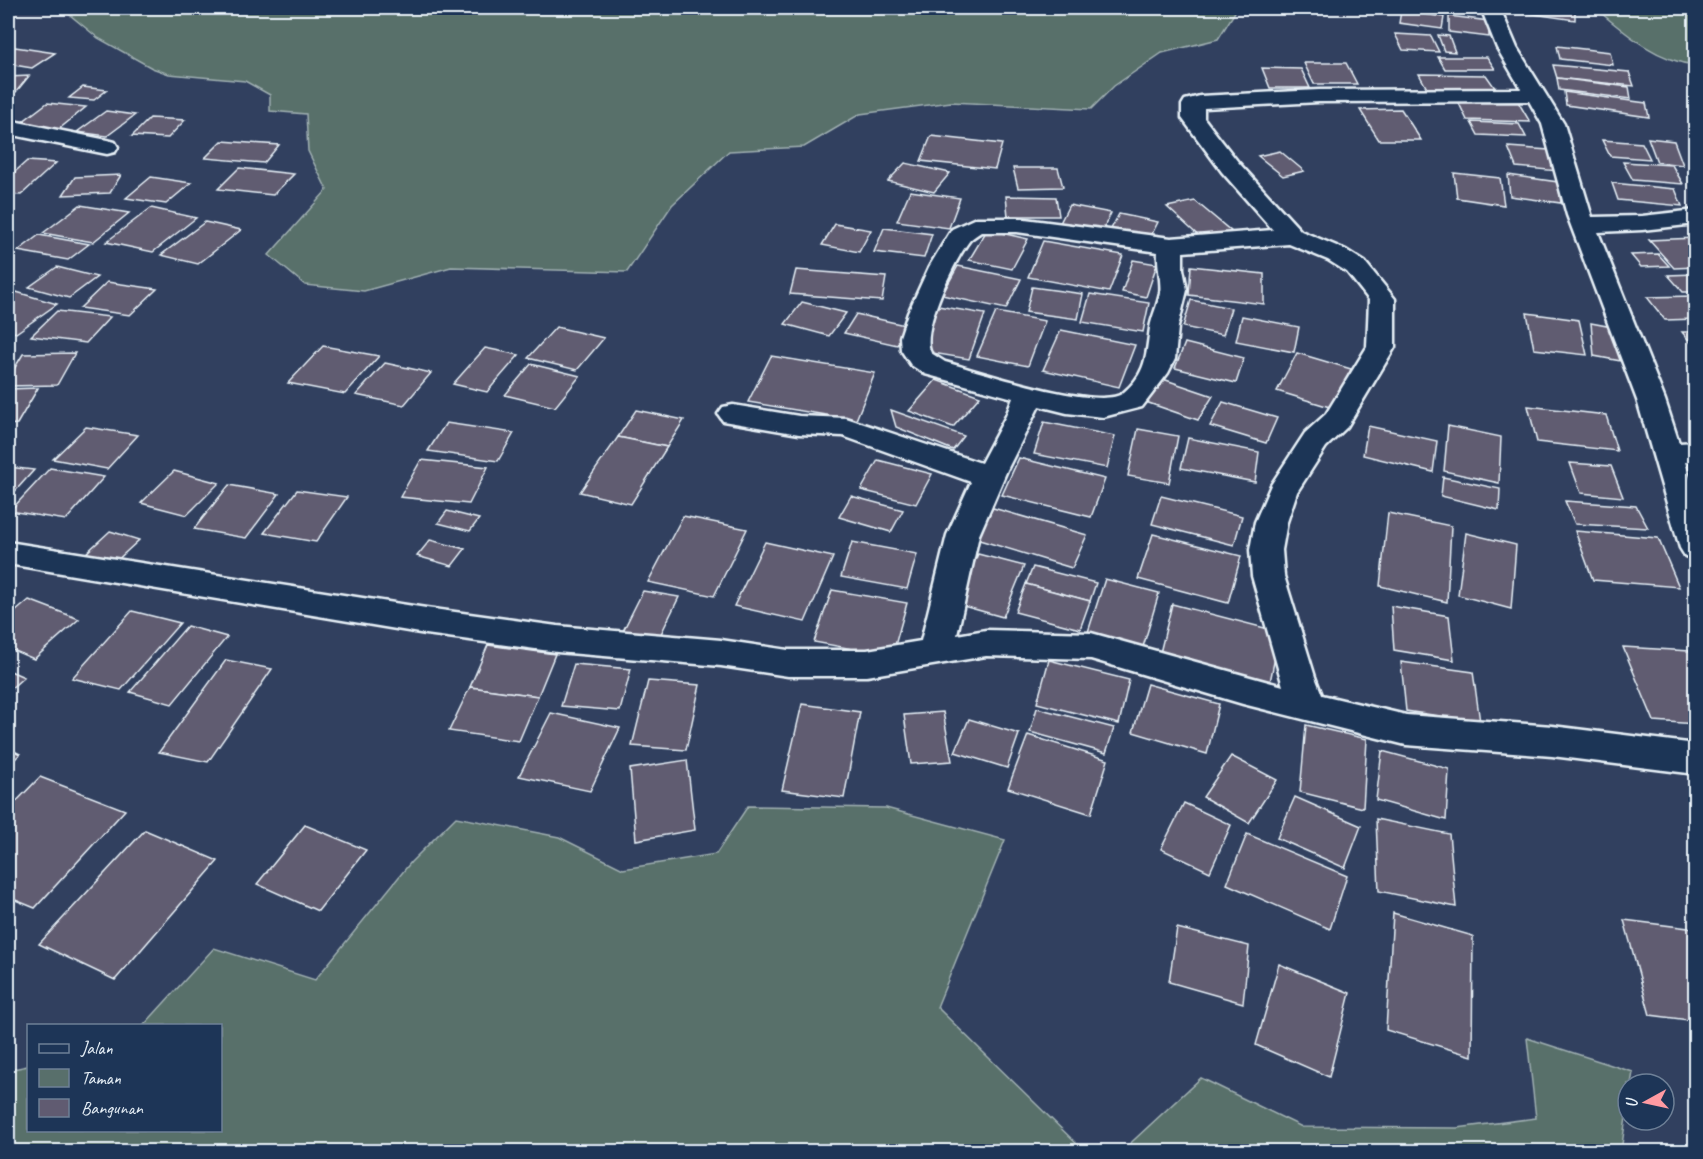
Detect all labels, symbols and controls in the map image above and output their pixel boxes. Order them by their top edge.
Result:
legend [27,1024,222,1132]
text: Jalan [80,1037,113,1059]
text: Taman [81,1067,122,1089]
north arrow [1616,1072,1676,1132]
text: U [1621,1095,1643,1109]
text: Bangunan [81,1097,144,1119]

